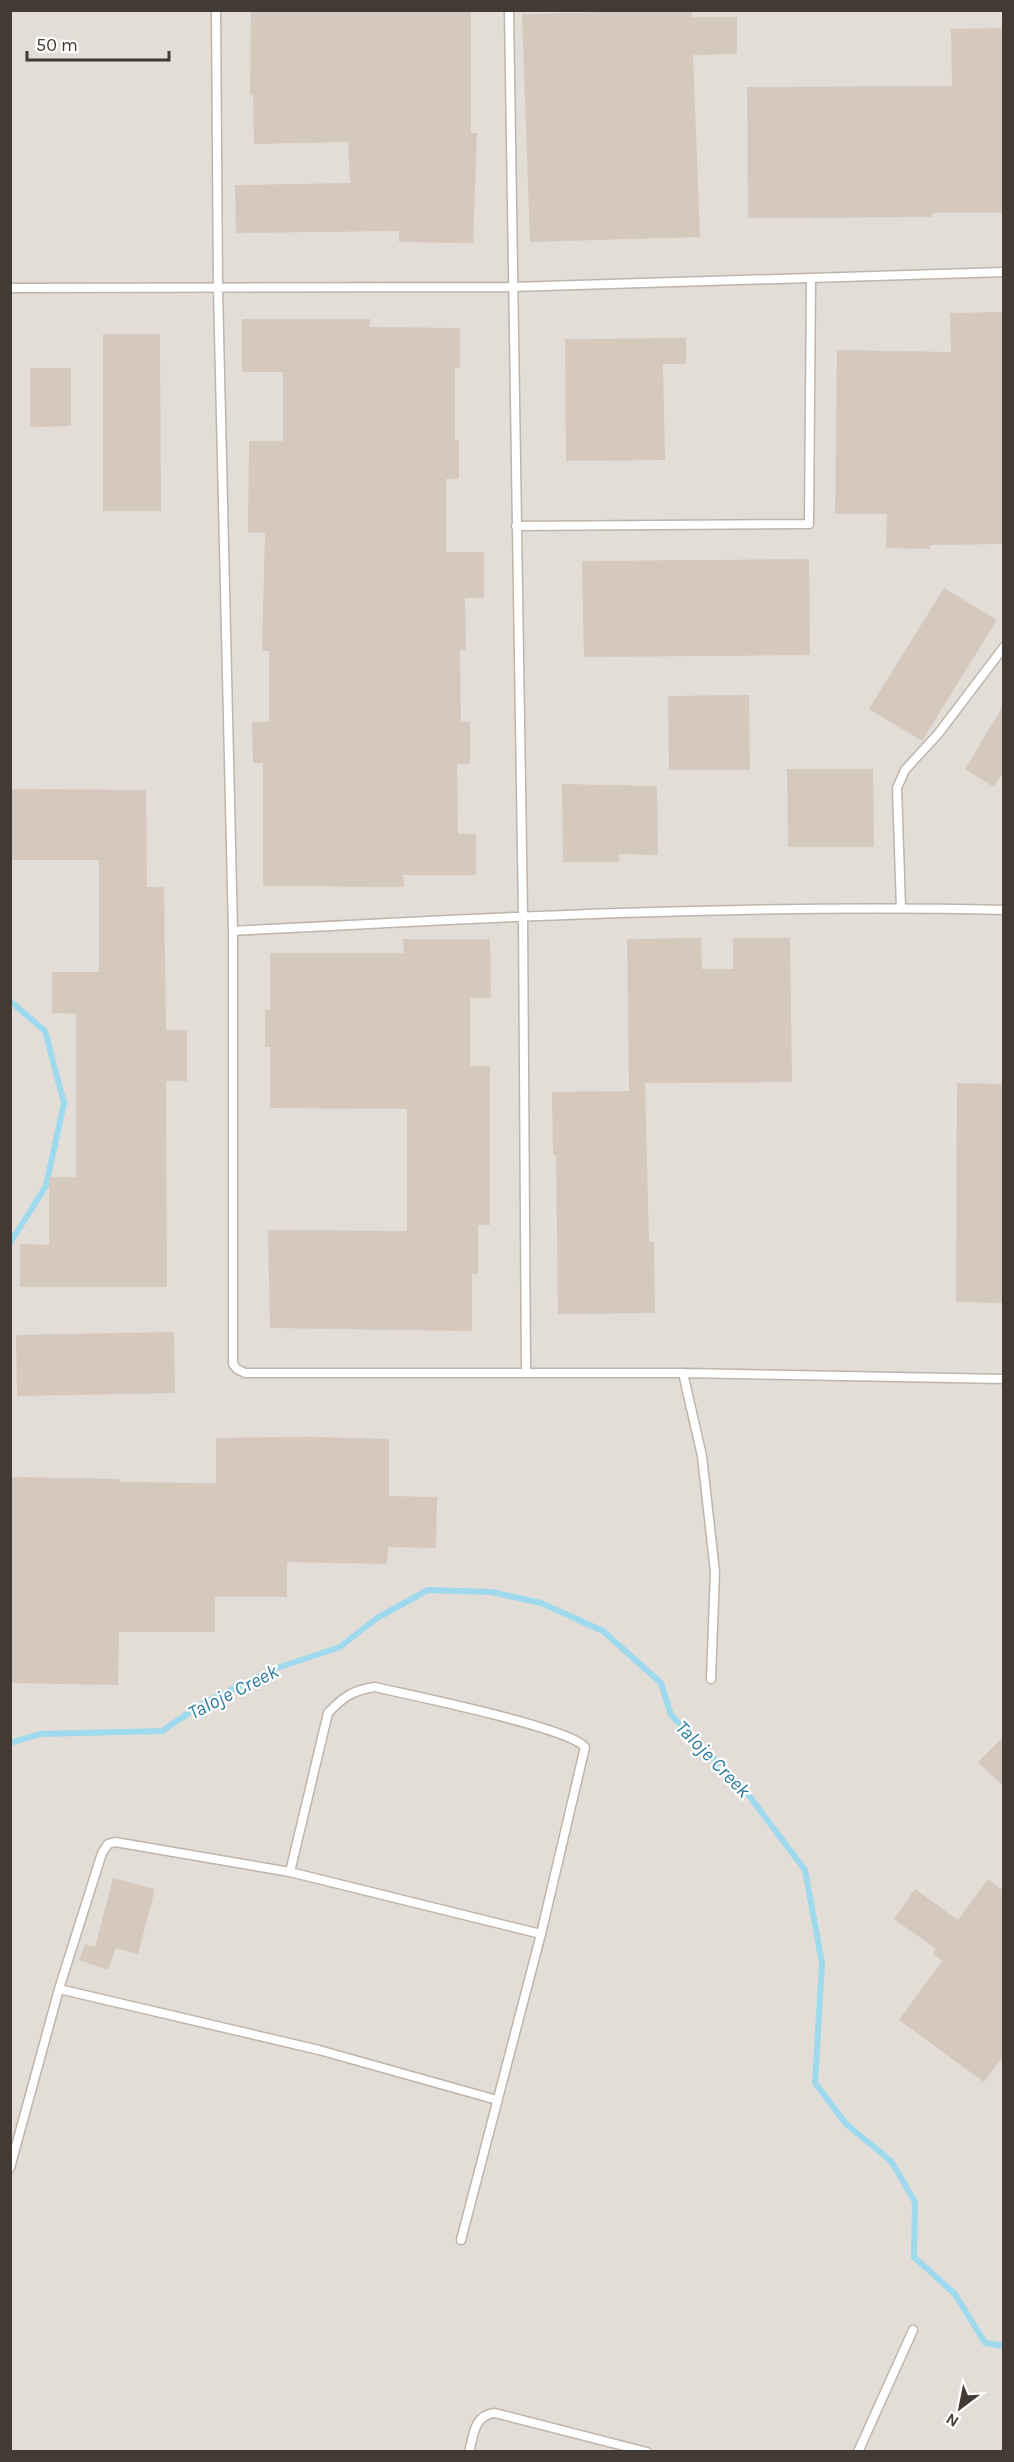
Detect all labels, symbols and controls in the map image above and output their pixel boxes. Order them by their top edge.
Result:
scale bar [27,24,170,62]
text: 50 m [36,34,78,56]
water label: Taloje Creek [184,1659,283,1725]
water label: Taloje Creek [671,1716,756,1803]
north arrow [930,2378,990,2438]
text: N [942,2409,962,2431]

